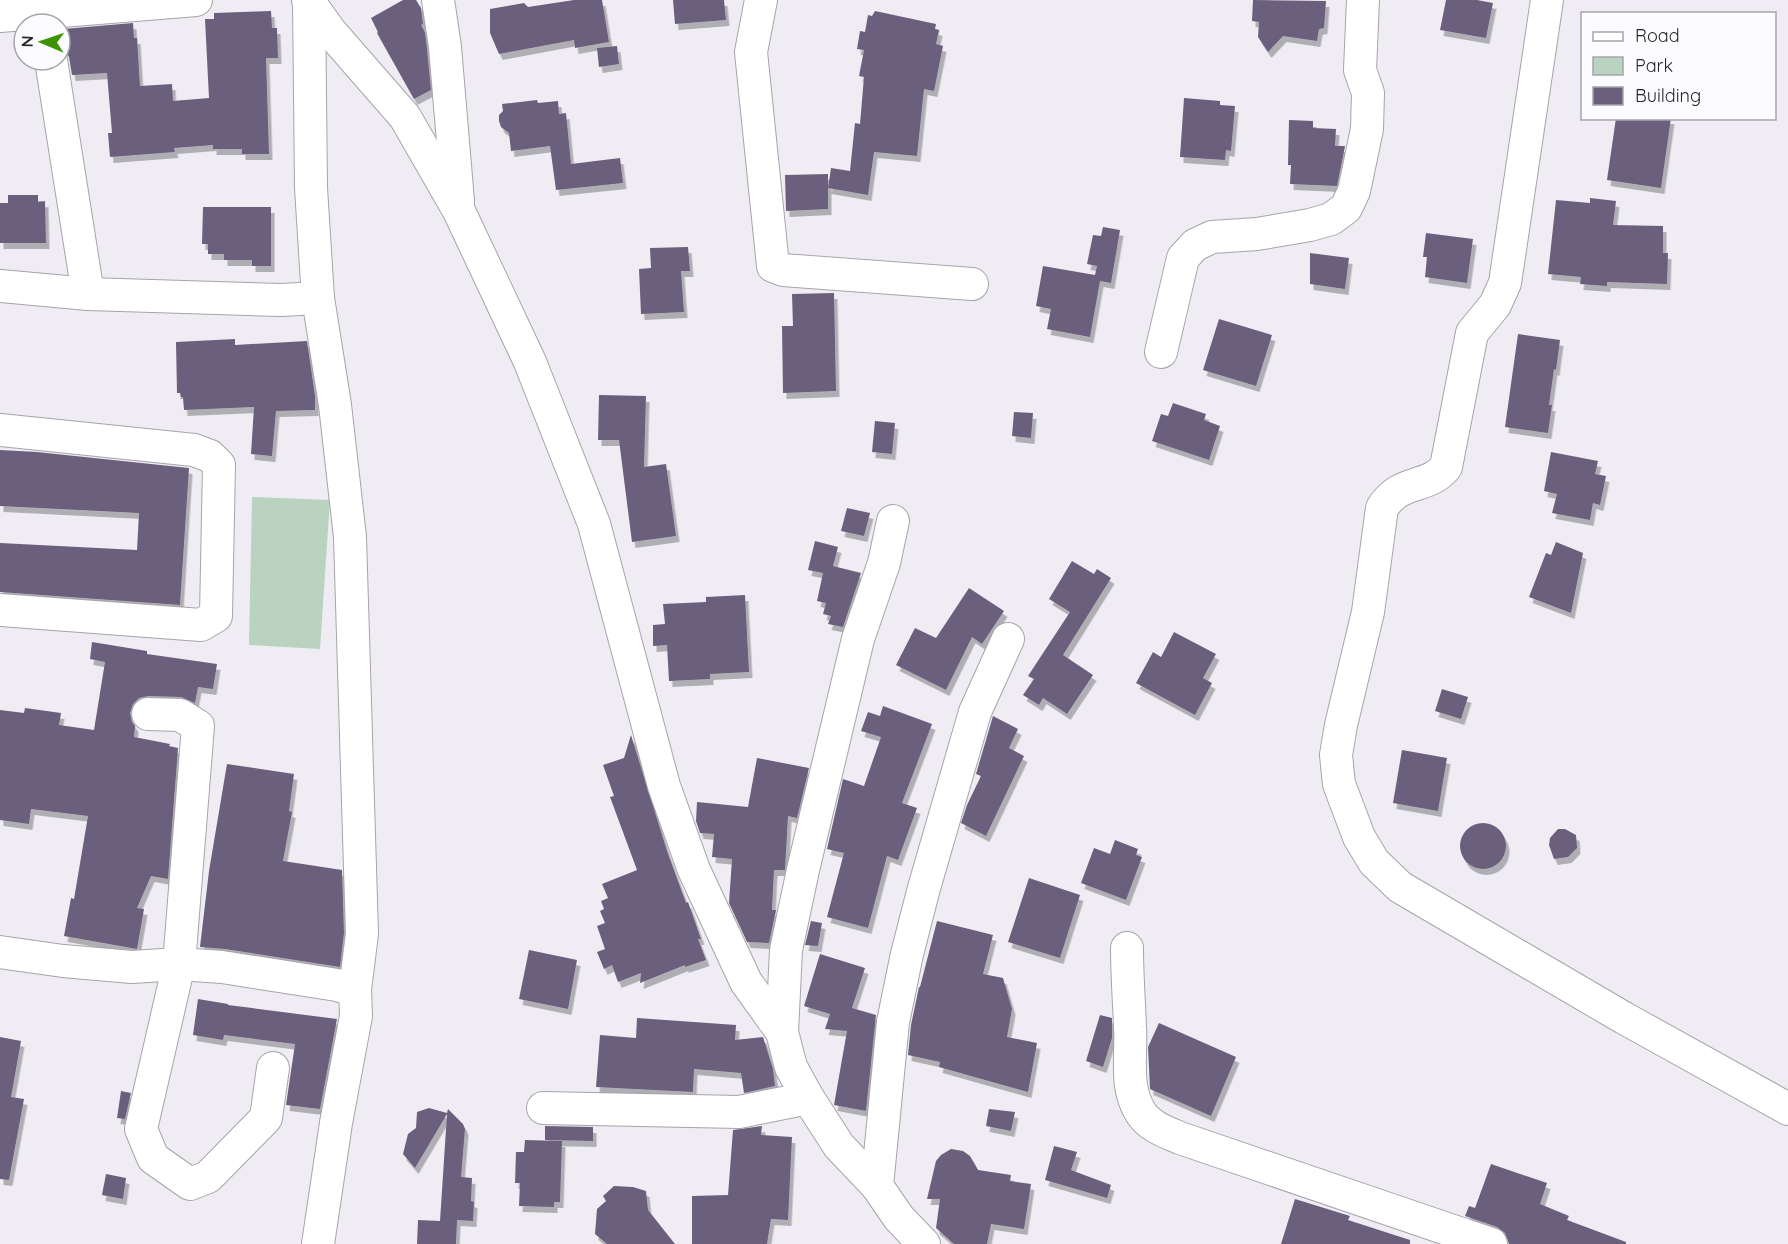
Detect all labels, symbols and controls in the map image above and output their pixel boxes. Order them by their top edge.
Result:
north arrow [12,12,72,72]
legend [1581,12,1776,120]
text: Road [1635,24,1680,47]
text: N [17,35,37,48]
text: Park [1635,54,1673,77]
text: Building [1635,84,1701,107]

